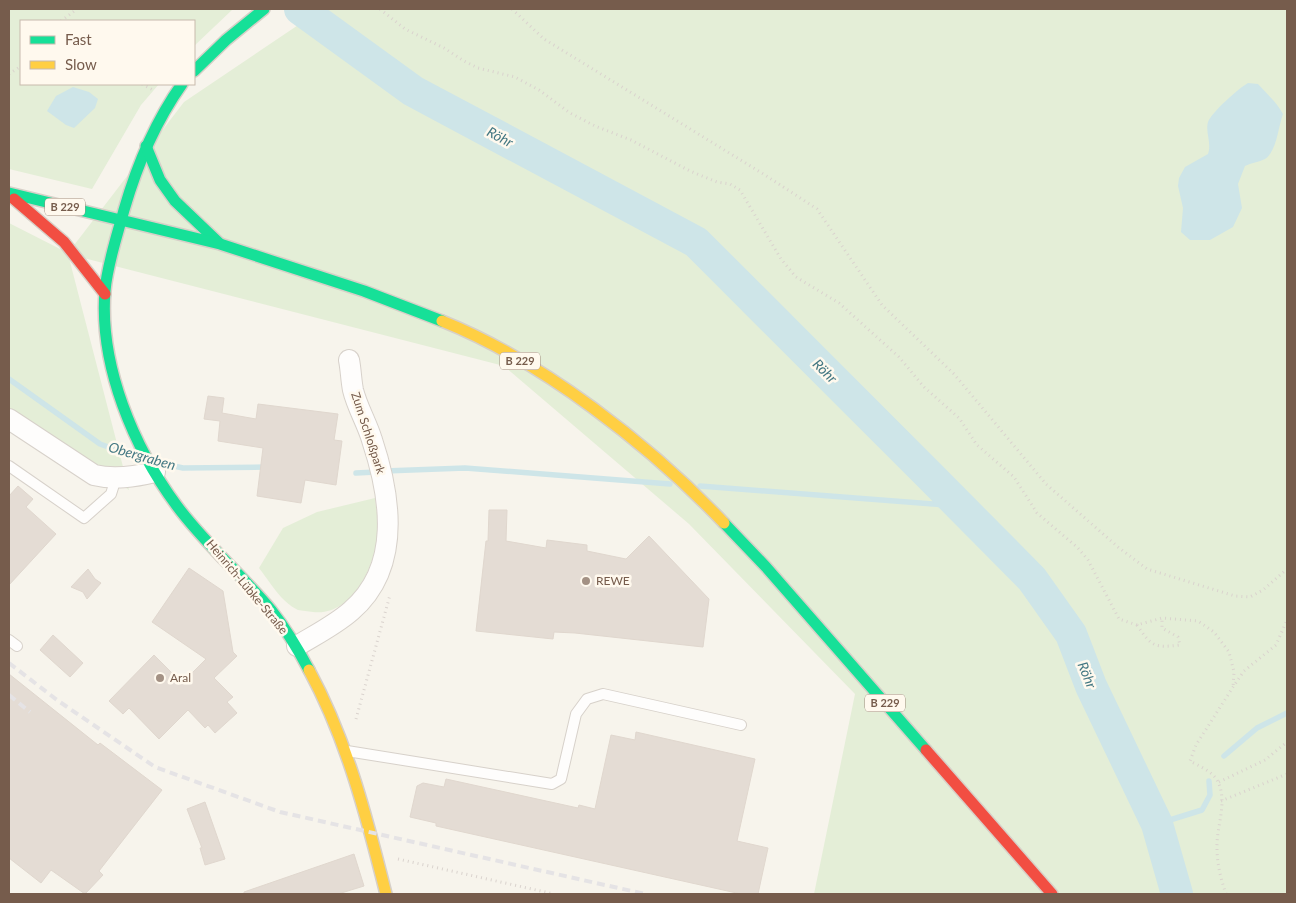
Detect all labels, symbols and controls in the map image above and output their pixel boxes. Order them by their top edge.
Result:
legend [20,20,195,85]
text: Fast [65,30,92,48]
text: Slow [65,55,97,73]
water label: Röhr [484,123,516,151]
road number: B 229 [45,198,85,216]
road number: B 229 [500,352,540,370]
water label: Röhr [810,355,841,386]
street label: Zum Schloßpark [348,390,389,477]
water label: Obergraben [107,438,178,473]
street label: Heinrich-Lübke-Straße [203,536,291,637]
place label: REWE [596,573,630,588]
marker: REWE [580,575,592,587]
water label: Röhr [1074,659,1101,691]
place label: Aral [170,670,191,685]
marker: Aral [154,672,166,684]
road number: B 229 [865,694,905,711]

